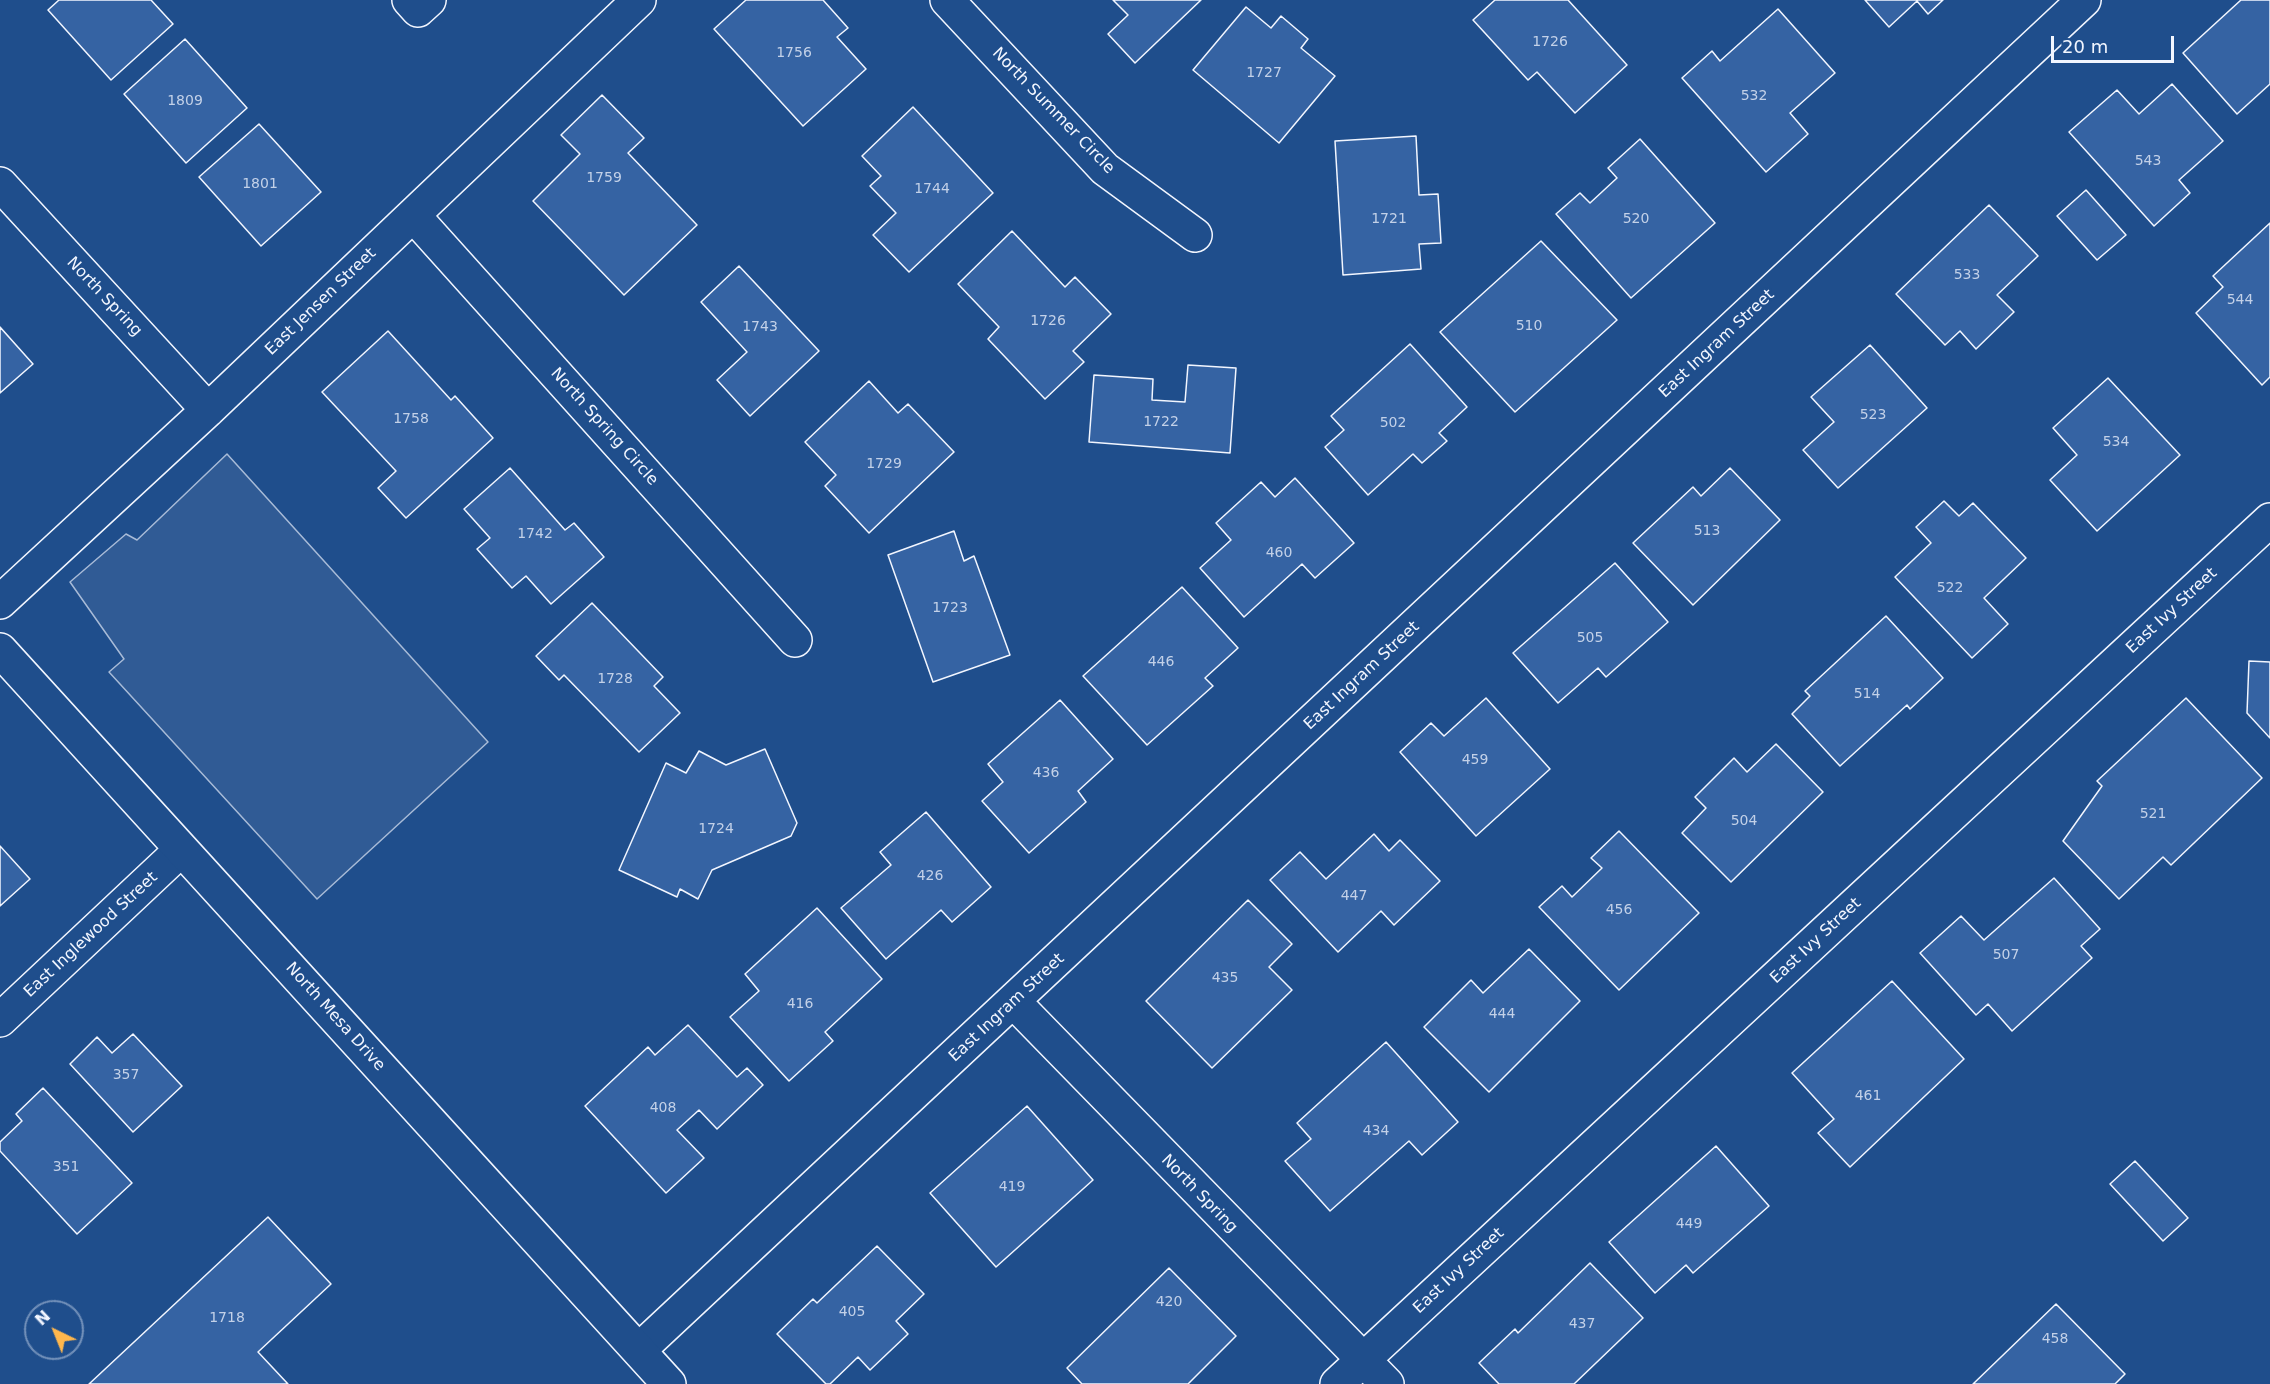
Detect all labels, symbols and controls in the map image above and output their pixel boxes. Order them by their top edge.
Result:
scale bar [2054,24,2177,62]
house number: 1726 [1532,34,1568,50]
text: 20 m [2062,36,2108,57]
street label: North Summer Circle [988,44,1118,178]
house number: 1756 [776,45,812,61]
house number: 1727 [1246,65,1282,81]
house number: 532 [1741,88,1767,104]
house number: 1809 [167,93,203,109]
house number: 543 [2135,153,2161,169]
house number: 1759 [586,170,622,186]
house number: 1801 [242,176,278,192]
house number: 1744 [914,181,950,197]
house number: 1721 [1371,211,1407,227]
house number: 520 [1623,211,1649,227]
street label: East Jensen Street [262,244,380,360]
street label: North Spring [62,253,146,341]
house number: 533 [1954,267,1980,283]
street label: East Ingram Street [1655,286,1779,402]
house number: 544 [2227,292,2253,308]
house number: 1726 [1030,313,1066,329]
house number: 510 [1516,318,1542,334]
house number: 1743 [742,319,778,335]
street label: North Spring Circle [546,364,662,490]
house number: 523 [1860,407,1886,423]
house number: 1758 [393,411,429,427]
house number: 1722 [1143,414,1179,430]
house number: 502 [1380,415,1406,431]
house number: 534 [2103,434,2129,450]
house number: 1729 [866,456,902,472]
house number: 513 [1694,523,1720,539]
house number: 1742 [517,526,553,542]
house number: 460 [1266,545,1292,561]
street label: East Ivy Street [2123,564,2221,658]
house number: 522 [1937,580,1963,596]
house number: 1723 [932,600,968,616]
street label: East Ingram Street [1300,618,1424,734]
house number: 505 [1577,630,1603,646]
house number: 446 [1148,654,1174,670]
house number: 1728 [597,671,633,687]
house number: 514 [1854,686,1880,702]
house number: 459 [1462,752,1488,768]
house number: 436 [1033,765,1059,781]
house number: 521 [2140,806,2166,822]
house number: 504 [1731,813,1757,829]
house number: 1724 [698,821,734,837]
street label: East Inglewood Street [20,868,162,1002]
house number: 426 [917,868,943,884]
house number: 447 [1341,888,1367,904]
street label: East Ivy Street [1767,894,1865,988]
house number: 456 [1606,902,1632,918]
house number: 507 [1993,947,2019,963]
street label: East Ingram Street [945,950,1069,1066]
street label: North Mesa Drive [281,959,389,1075]
house number: 435 [1212,970,1238,986]
house number: 416 [787,996,813,1012]
house number: 444 [1489,1006,1515,1022]
house number: 357 [113,1067,139,1083]
house number: 461 [1855,1088,1881,1104]
house number: 408 [650,1100,676,1116]
house number: 434 [1363,1123,1389,1139]
street label: North Spring [1157,1151,1241,1237]
house number: 351 [53,1159,79,1175]
house number: 419 [999,1179,1025,1195]
house number: 449 [1676,1216,1702,1232]
street label: East Ivy Street [1410,1224,1508,1318]
house number: 420 [1156,1294,1182,1310]
north arrow [24,1300,84,1360]
house number: 405 [839,1304,865,1320]
text: N [31,1306,54,1329]
house number: 1718 [209,1310,245,1326]
house number: 437 [1569,1316,1595,1332]
house number: 458 [2042,1331,2068,1347]

